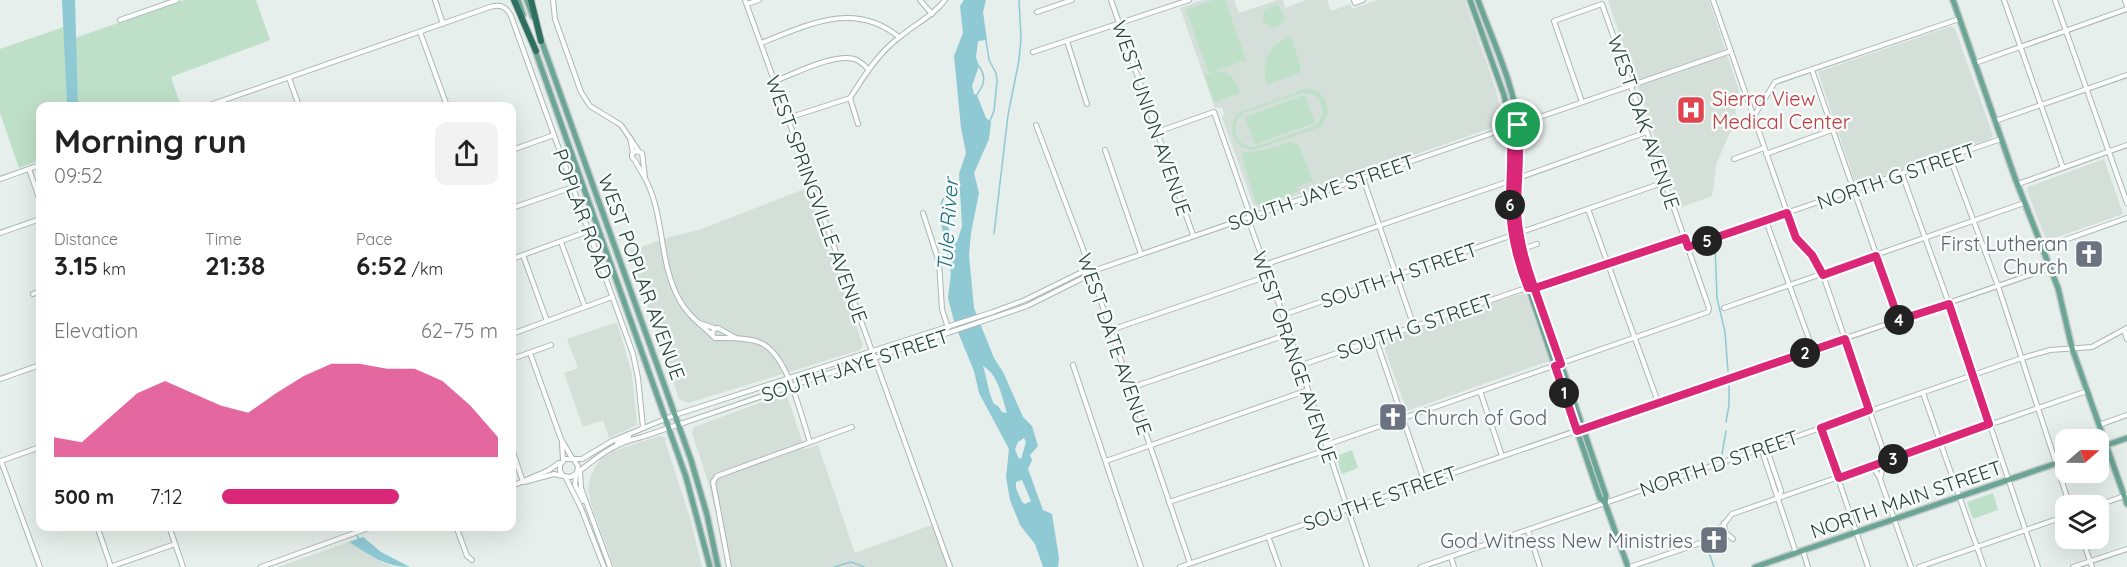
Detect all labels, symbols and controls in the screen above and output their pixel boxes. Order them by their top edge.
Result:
street label: WEST UNION AVENUE [1107,17,1197,219]
street label: WEST OAK AVENUE [1602,32,1686,212]
street label: WEST SPRINGVILLE AVENUE [761,72,873,326]
place label: Sierra View Medical Center [1712,86,1851,134]
hospital icon: Sierra View Medical Center [1675,94,1707,126]
pin [1492,99,1543,150]
icon: arrive [1501,108,1534,141]
text: Morning run [54,120,247,161]
button: share [435,122,498,185]
street label: NORTH G STREET [1814,137,1978,215]
street label: POPLAR ROAD [548,145,618,283]
street label: SOUTH JAYE STREET [1225,148,1417,236]
text: 09:52 [54,163,103,188]
street label: WEST POPLAR AVENUE [593,171,691,383]
water label: Tule River [931,174,963,273]
pin: 6 [1495,190,1525,220]
text: 6 [1506,195,1514,215]
pin: 5 [1692,226,1722,256]
text: Distance [54,229,118,249]
text: Time [205,229,242,249]
text: Pace [356,229,392,249]
text: 5 [1702,231,1712,251]
place label: First Lutheran Church [1940,231,2068,279]
street label: SOUTH H STREET [1317,236,1481,314]
church icon: First Lutheran Church [2073,238,2105,270]
street label: WEST ORANGE AVENUE [1247,248,1343,466]
text: 3.15 [54,249,98,282]
text: 21:38 [205,249,265,282]
text: 6:52 [356,249,407,282]
street label: WEST DATE AVENUE [1072,250,1158,438]
text: km [98,259,126,279]
text: /km [407,259,443,279]
street label: SOUTH G STREET [1334,288,1496,364]
pin: 4 [1884,305,1914,335]
text: 4 [1894,310,1904,330]
text: Elevation [54,318,138,343]
text: 62–75 m [421,318,498,343]
street label: SOUTH JAYE STREET [758,323,952,407]
pin: 2 [1790,338,1820,368]
text: 2 [1800,343,1810,363]
pin: 1 [1549,378,1579,408]
text: 1 [1561,383,1567,403]
church icon: Church of God [1377,401,1409,433]
place label: Church of God [1414,405,1547,430]
street label: NORTH D STREET [1636,424,1802,502]
north arrow [2055,429,2109,483]
map controls [2055,429,2109,549]
pin: 3 [1878,444,1908,474]
text: 3 [1889,449,1897,469]
street label: NORTH MAIN STREET [1807,454,2005,544]
street label: SOUTH E STREET [1300,460,1460,536]
text: 500 m [54,484,114,509]
text: 7:12 [150,484,182,509]
button: layers [2055,495,2109,549]
church icon: God Witness New Ministries [1698,524,1730,556]
place label: God Witness New Ministries [1440,528,1693,553]

